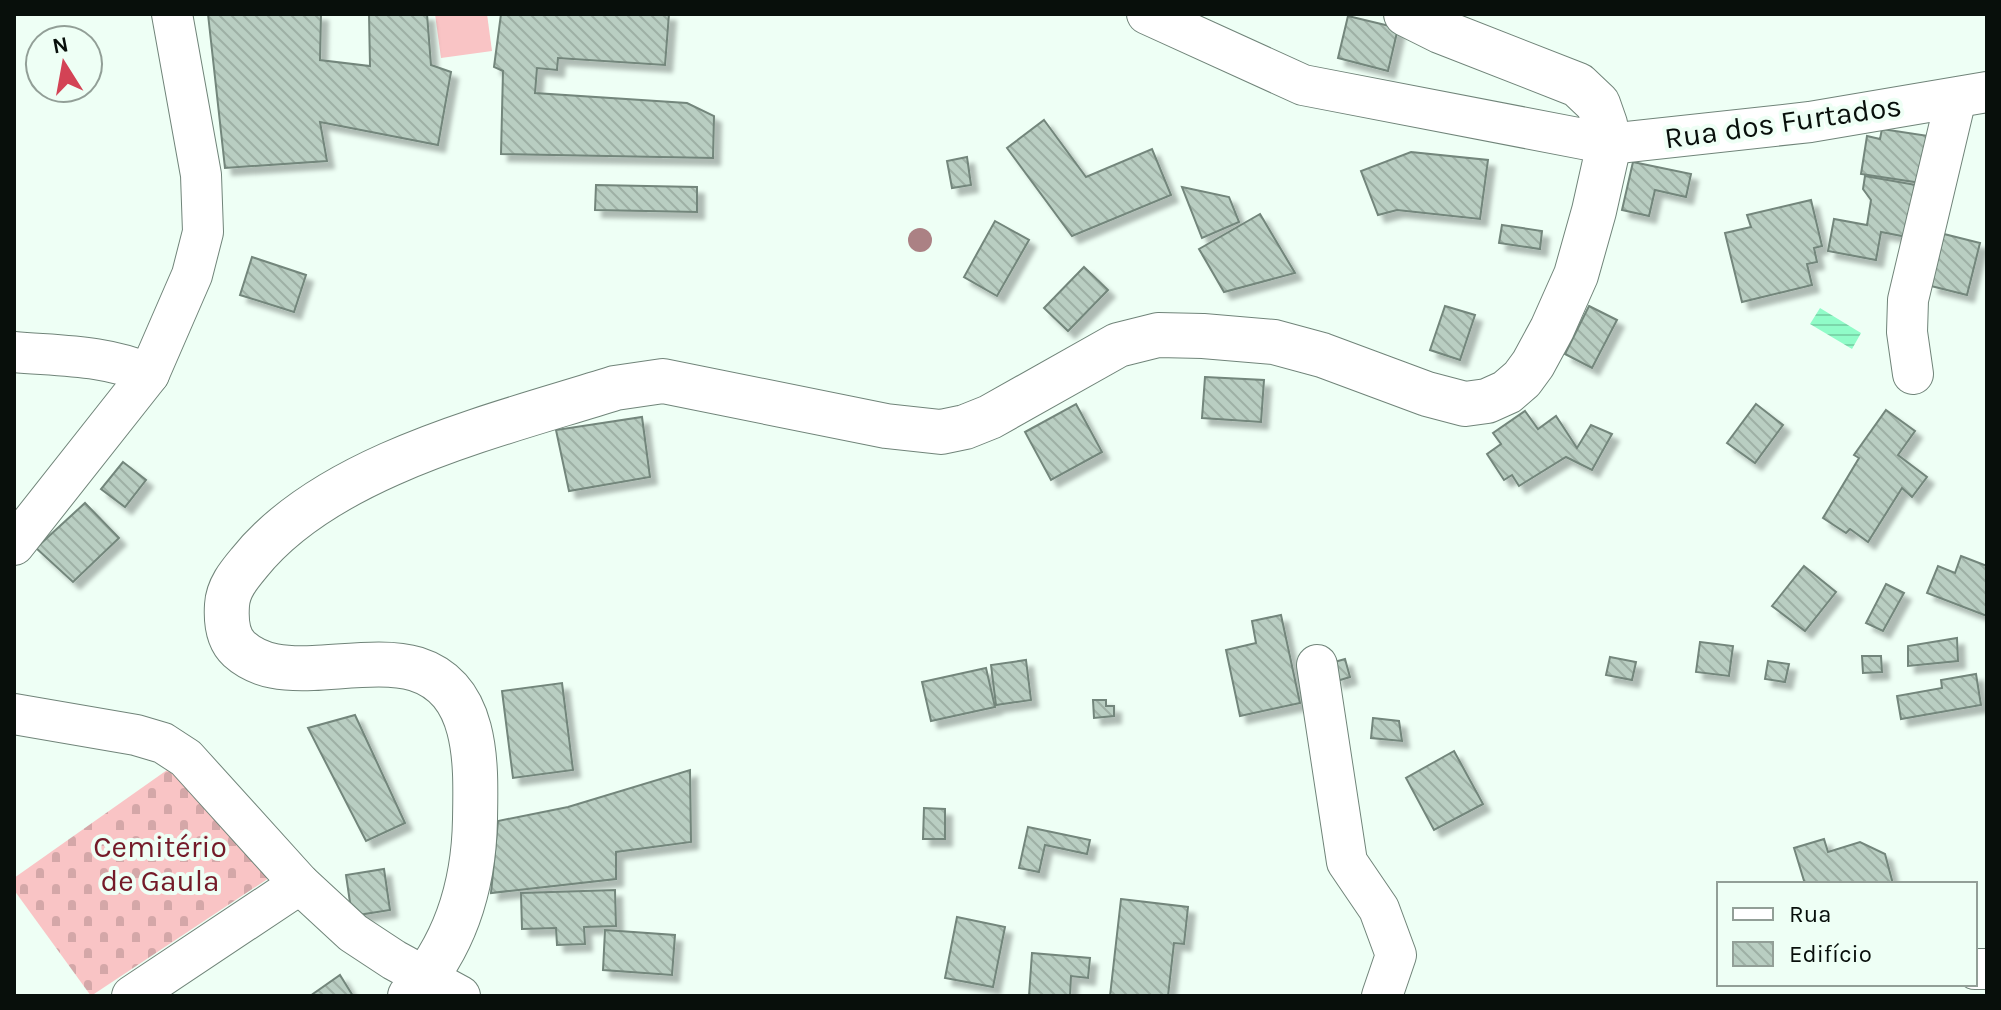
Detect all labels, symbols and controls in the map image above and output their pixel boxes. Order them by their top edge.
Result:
north arrow [24,24,104,104]
text: N [50,31,71,60]
street label: Rua dos Furtados [1662,88,1904,156]
park label: Cemitério de Gaula [93,829,227,899]
legend [1717,882,1977,986]
text: Rua [1789,900,1831,928]
text: Edifício [1789,940,1872,968]

